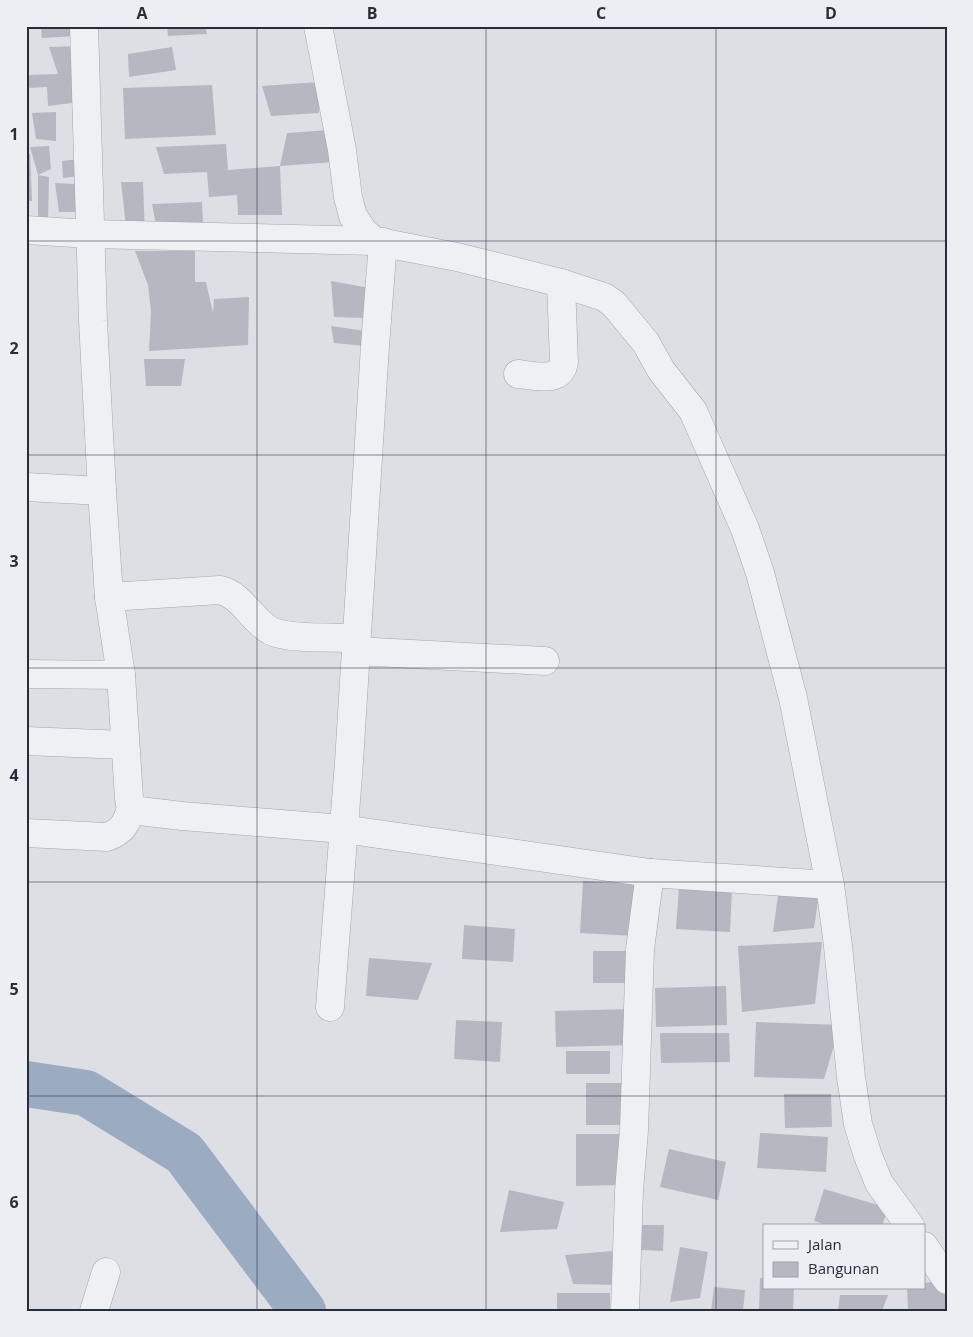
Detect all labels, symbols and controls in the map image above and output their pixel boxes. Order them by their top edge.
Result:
text: A [136,2,148,24]
text: B [367,2,377,24]
text: C [596,2,606,24]
text: D [825,2,837,24]
text: 1 [9,123,19,145]
text: 2 [9,337,19,359]
text: 3 [9,550,19,572]
text: 4 [9,764,19,786]
text: 5 [9,978,19,1000]
text: 6 [9,1191,19,1213]
legend [763,1224,926,1290]
text: Jalan [806,1234,842,1254]
text: Bangunan [808,1258,879,1278]

